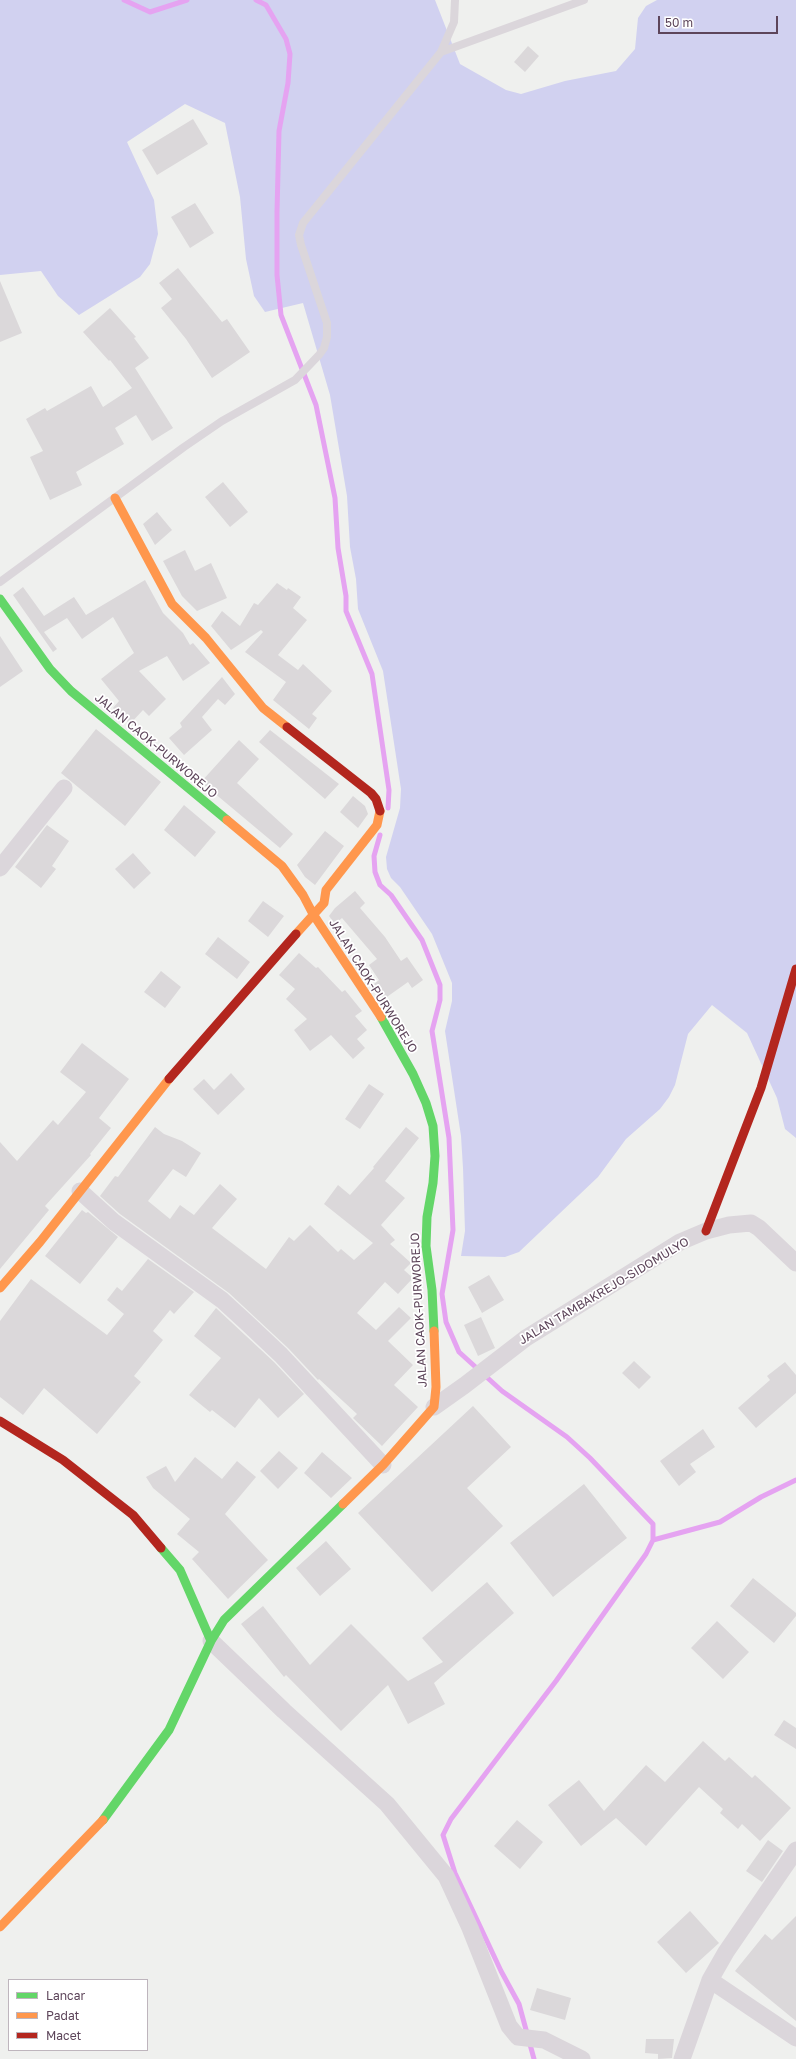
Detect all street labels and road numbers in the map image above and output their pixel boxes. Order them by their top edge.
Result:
street label: JALAN CAOK-PURWOREJO [92,691,220,801]
street label: JALAN CAOK-PURWOREJO [326,916,420,1056]
street label: JALAN CAOK-PURWOREJO [408,1232,430,1388]
street label: JALAN TAMBAKREJO-SIDOMULYO [516,1234,692,1348]

